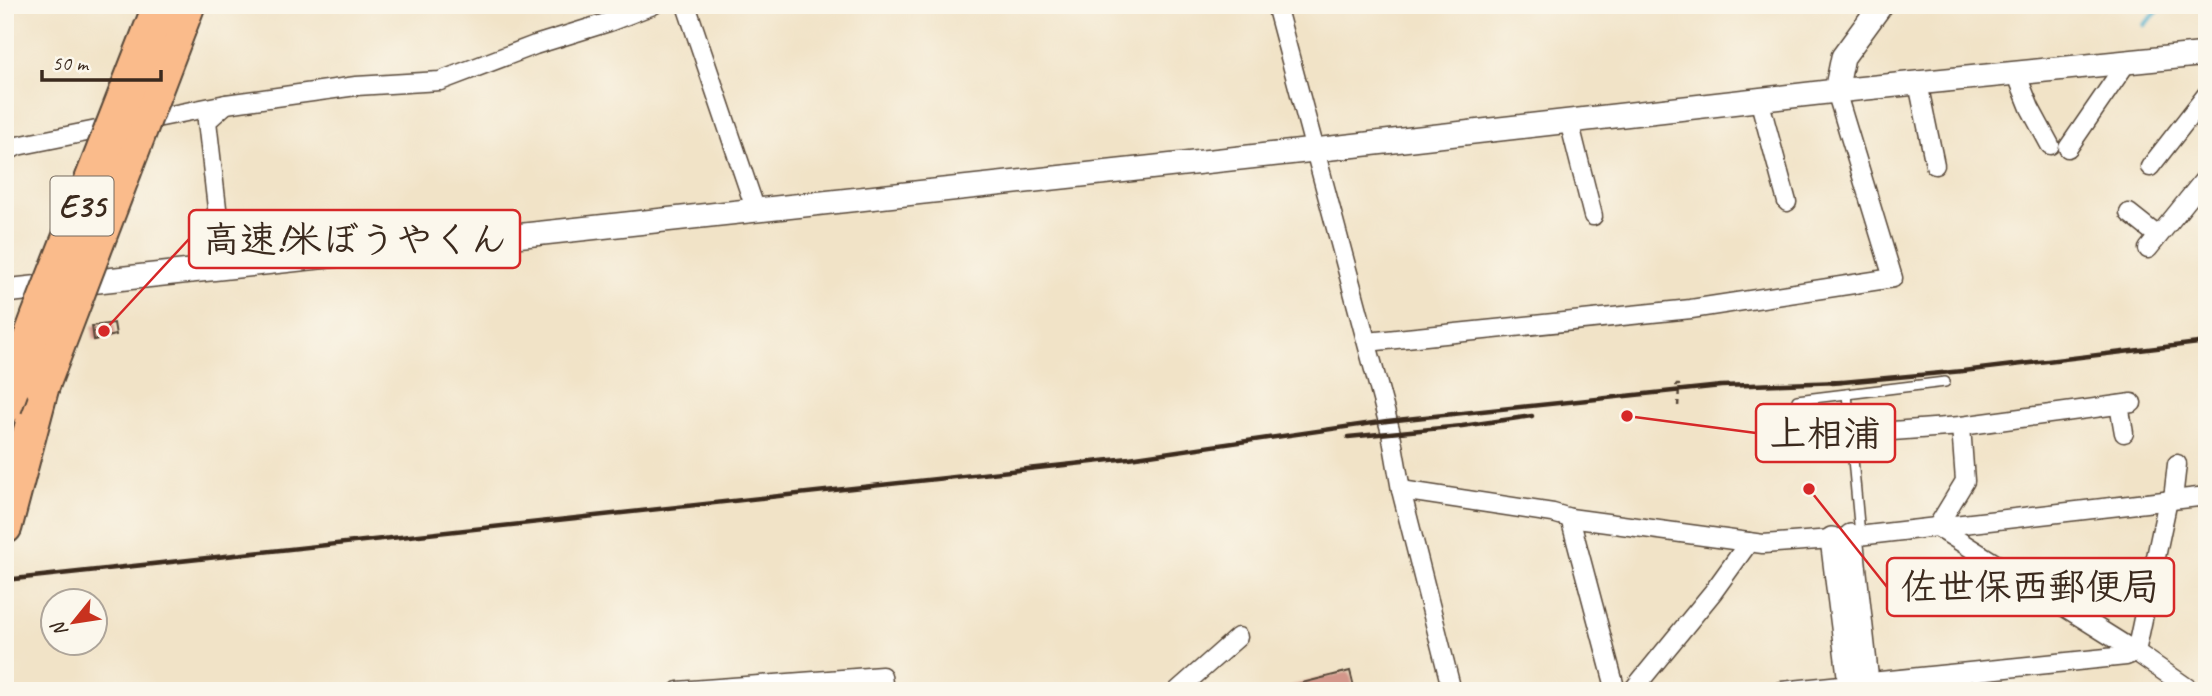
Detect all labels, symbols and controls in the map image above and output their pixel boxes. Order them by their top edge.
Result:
scale bar [42,38,161,82]
text: 50 m [52,50,90,76]
road number: E35 [50,176,114,235]
callout: 高速!米ぼうやくん [189,210,520,268]
text: 高速!米ぼうやくん [203,216,507,263]
callout: 上相浦 [1756,404,1895,462]
text: 上相浦 [1770,410,1881,457]
callout: 佐世保西郵便局 [1887,558,2174,616]
text: 佐世保西郵便局 [1901,563,2160,610]
north arrow [38,588,108,658]
text: N [45,616,73,641]

